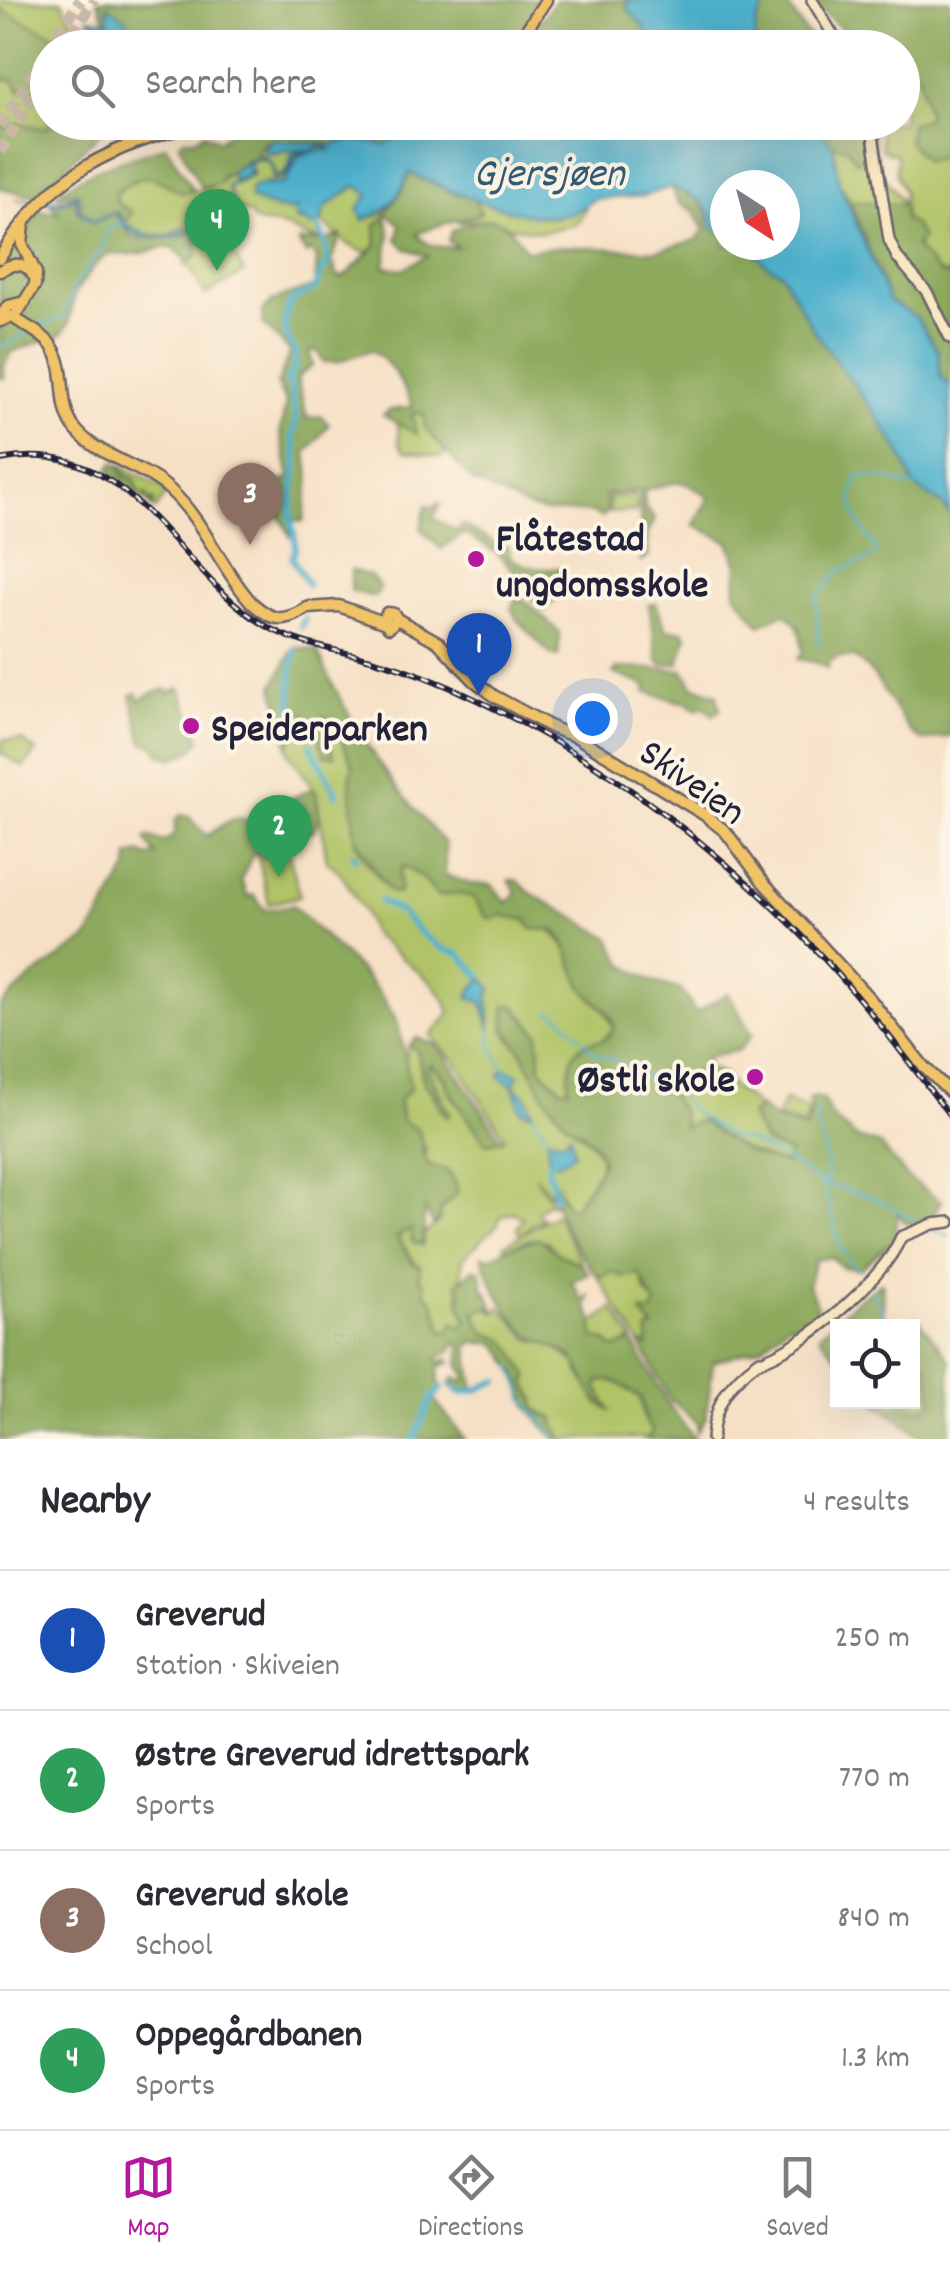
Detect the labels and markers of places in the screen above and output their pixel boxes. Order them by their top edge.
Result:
pin: 4 [184,188,250,271]
pin: 3 [218,462,282,545]
place label: Flåtestad ungdomsskole [496,514,708,617]
marker: Flåtestad ungdomsskole [465,548,487,570]
pin: 1 [446,612,512,695]
place label: Speiderparken [211,704,428,761]
marker: Speiderparken [180,715,202,737]
pin: 2 [246,794,312,877]
place label: Østli skole [577,1055,735,1112]
marker: Østli skole [744,1066,766,1088]

